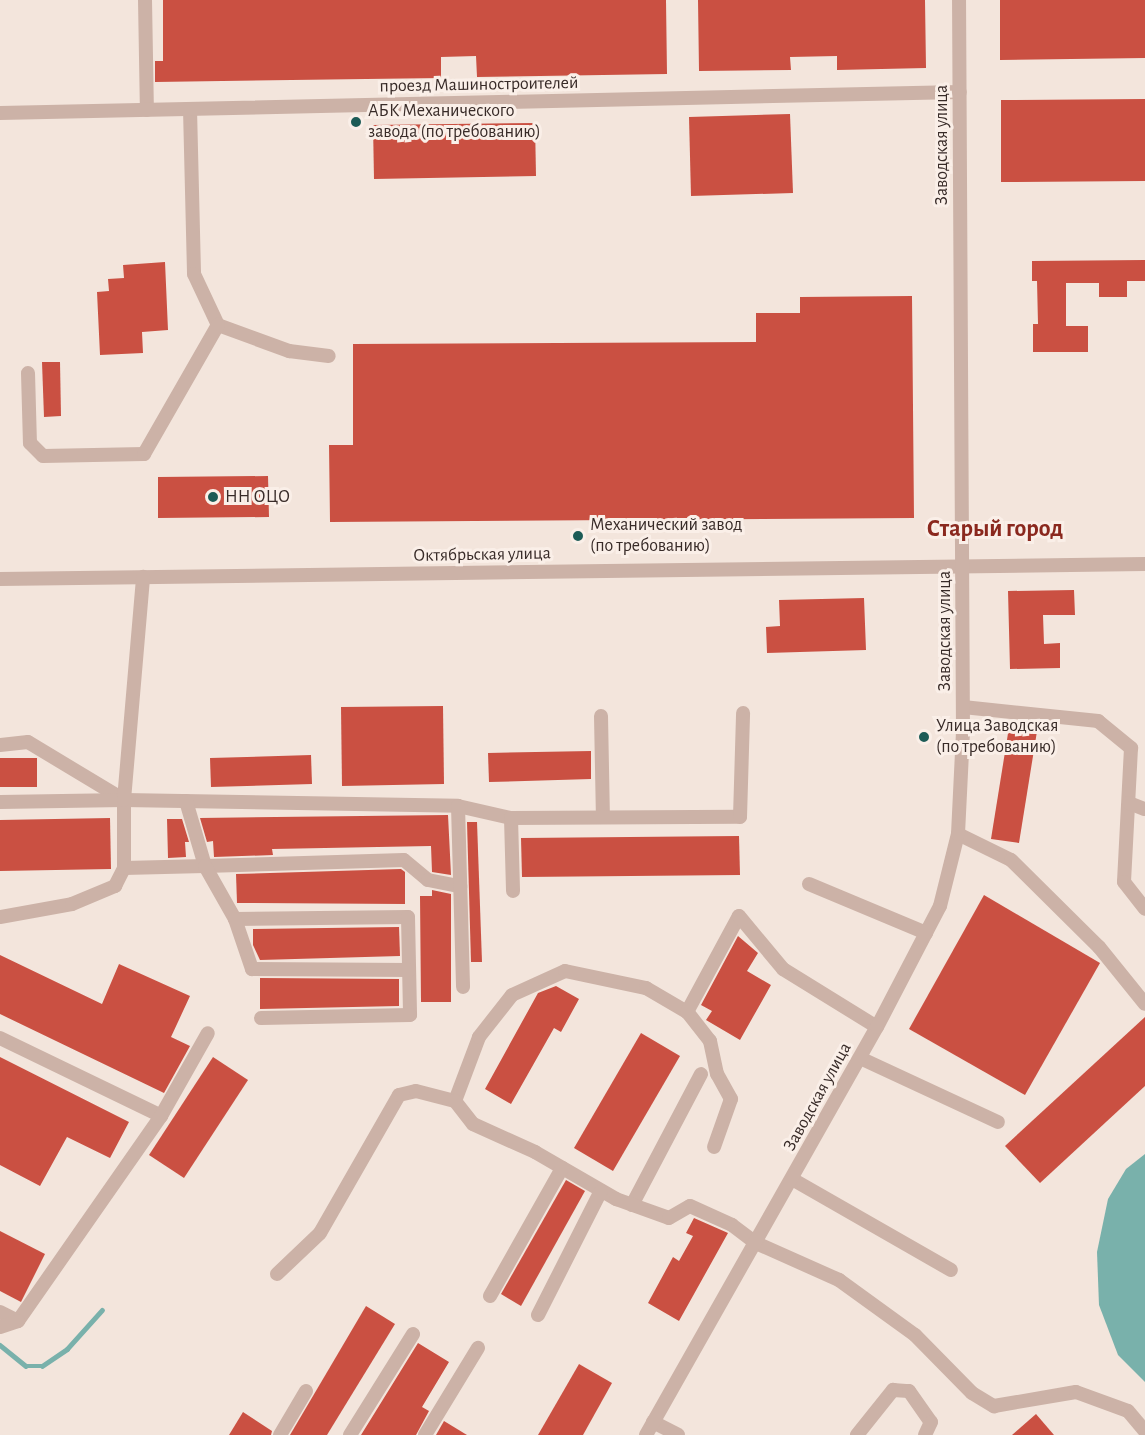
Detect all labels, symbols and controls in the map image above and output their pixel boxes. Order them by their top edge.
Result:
street label: проезд Машиностроителей [379,72,579,98]
street label: Заводская улица [931,85,953,205]
place label: АБК Механического завода (по требованию) [368,101,541,144]
marker: АБК Механического завода (по требованию) [349,115,363,129]
place label: НН ОЦО [225,486,290,508]
marker: НН ОЦО [206,490,220,504]
place label: Механический завод (по требованию) [590,515,742,558]
district label: Старый город [927,516,1063,544]
marker: Механический завод (по требованию) [571,529,585,543]
street label: Октябрьская улица [413,543,551,567]
street label: Заводская улица [934,571,956,691]
place label: Улица Заводская (по требованию) [936,716,1058,758]
marker: Улица Заводская (по требованию) [917,730,931,744]
street label: Заводская улица [779,1039,857,1155]

